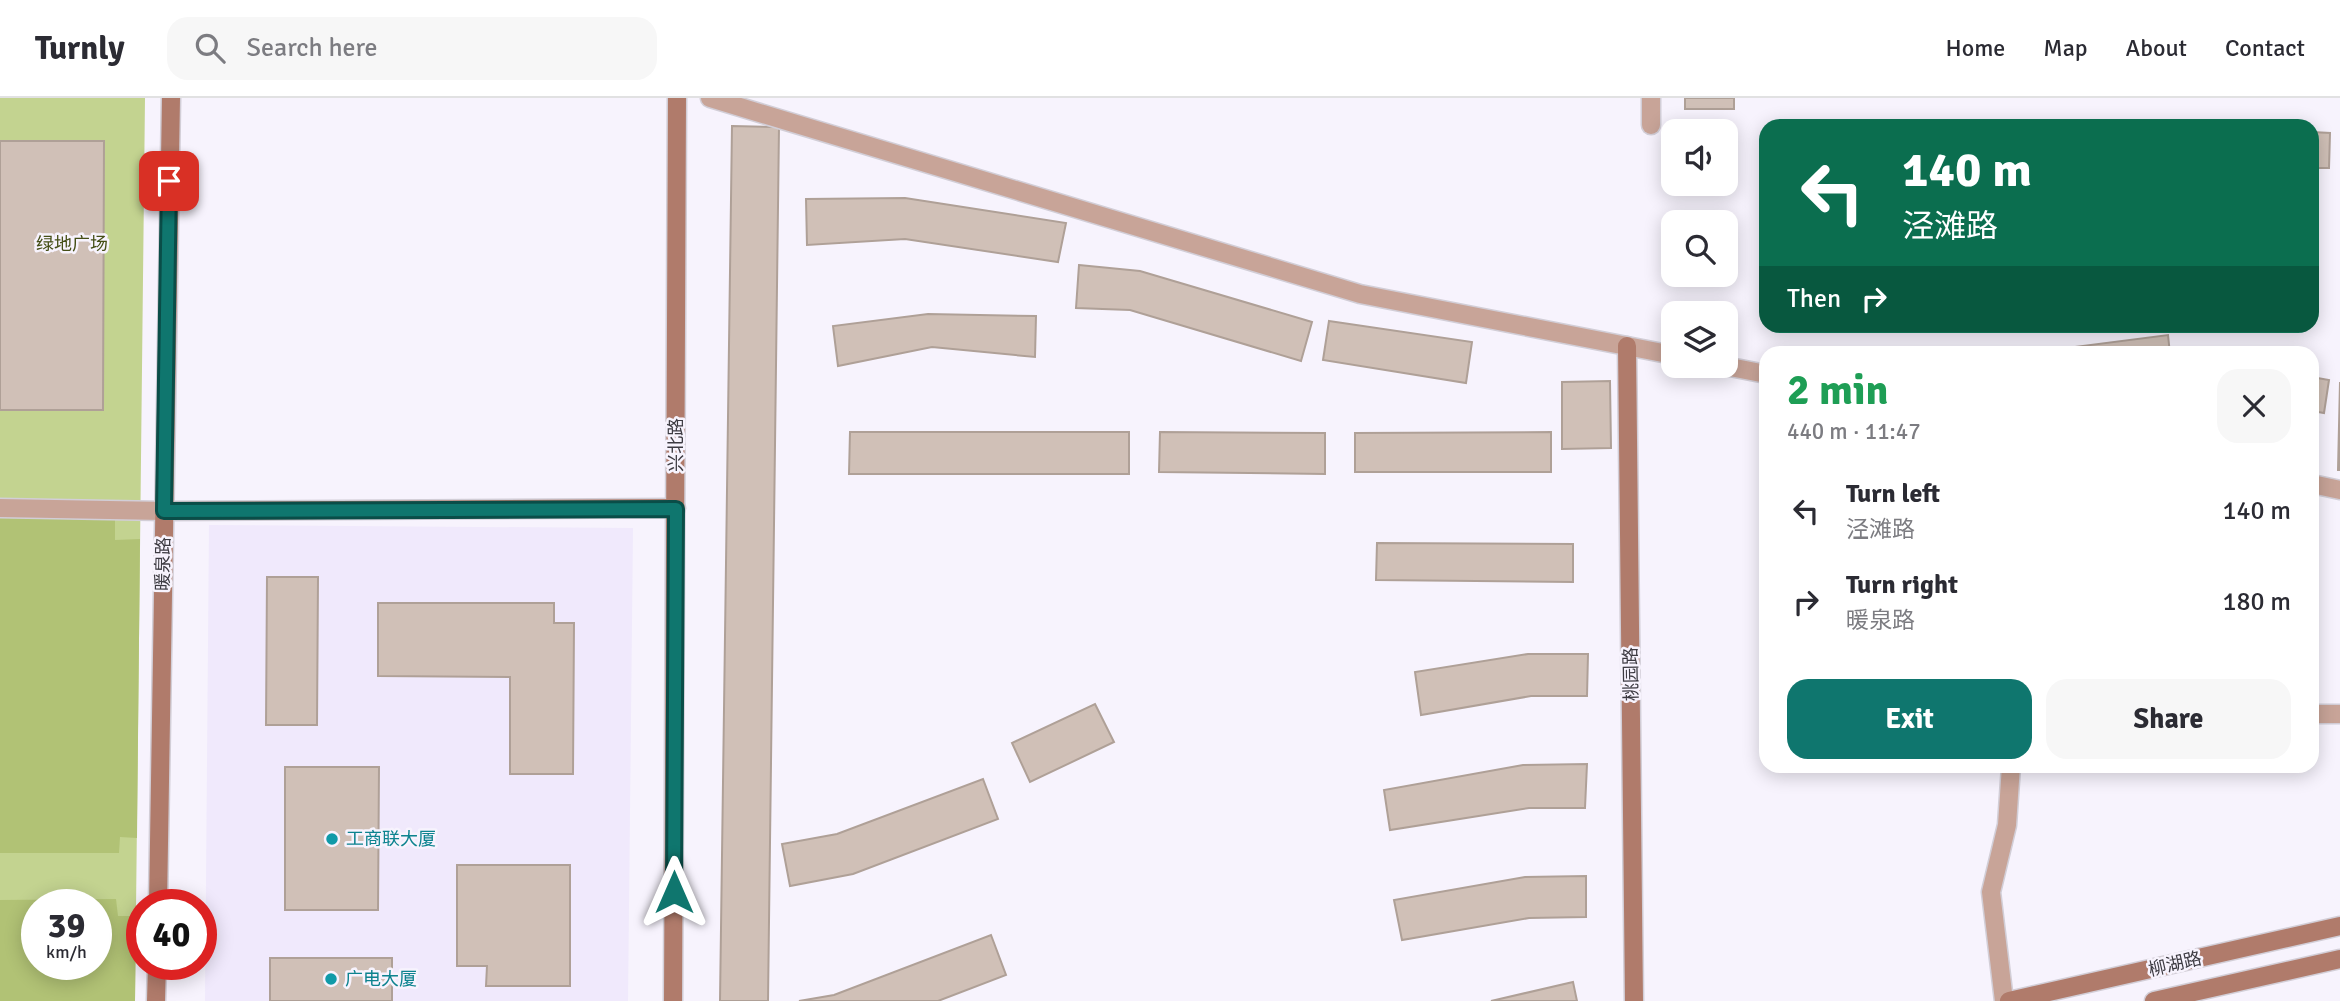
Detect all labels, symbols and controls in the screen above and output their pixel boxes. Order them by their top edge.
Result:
search box [167,17,657,80]
text: Turnly [35,28,125,69]
icon: search [191,29,229,67]
text: Search here [247,32,378,64]
text: Home [1945,33,2005,63]
text: Map [2043,33,2088,63]
text: About [2126,33,2187,63]
text: Contact [2225,33,2305,63]
map controls [1661,119,1738,378]
button: sound [1661,119,1738,196]
text: 140 m [1902,140,2032,200]
icon: left [1787,147,1878,238]
pin [139,151,199,211]
icon: arrive [150,162,188,200]
text: 泾滩路 [1902,207,1998,246]
button: search [1661,210,1738,287]
park label: 绿地广场 [36,233,108,255]
icon: right [1855,280,1893,318]
text: Then [1787,283,1841,315]
button: layers [1661,301,1738,378]
text: 2 min [1787,365,1888,416]
button: close [2217,369,2291,443]
text: 440 m · 11:47 [1787,417,1921,446]
street label: 兴北路 [665,418,687,472]
text: Turn left [1846,478,1940,510]
icon: left [1787,492,1825,530]
text: 140 m [2222,495,2291,527]
text: 泾滩路 [1846,515,1915,544]
street label: 暖泉路 [152,537,174,591]
text: Turn right [1846,569,1958,601]
icon: right [1787,583,1825,621]
text: 180 m [2222,586,2291,618]
text: 暖泉路 [1846,606,1915,635]
street label: 桃园路 [1620,647,1642,701]
button: Exit [1787,679,2032,759]
button: Share [2046,679,2291,759]
place label: 工商联大厦 [346,828,436,850]
marker: 工商联大厦 [324,831,340,847]
position arrow [637,855,711,929]
speed limit sign: 40 [126,889,217,980]
text: 39 [48,904,85,947]
text: km/h [46,941,87,963]
street label: 柳湖路 [2146,947,2204,981]
place label: 广电大厦 [345,968,417,990]
marker: 广电大厦 [323,971,339,987]

